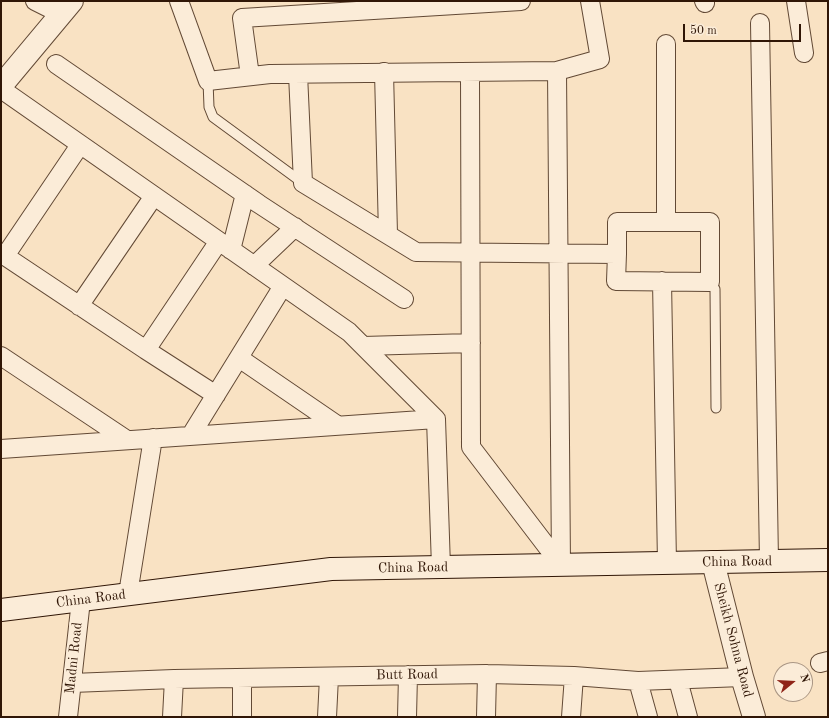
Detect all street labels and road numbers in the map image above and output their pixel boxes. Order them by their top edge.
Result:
street label: China Road [702,553,772,571]
street label: China Road [378,559,448,577]
street label: Sheikh Sohna Road [710,581,756,699]
street label: China Road [55,586,127,612]
street label: Madni Road [62,621,86,695]
street label: Butt Road [376,666,438,684]

